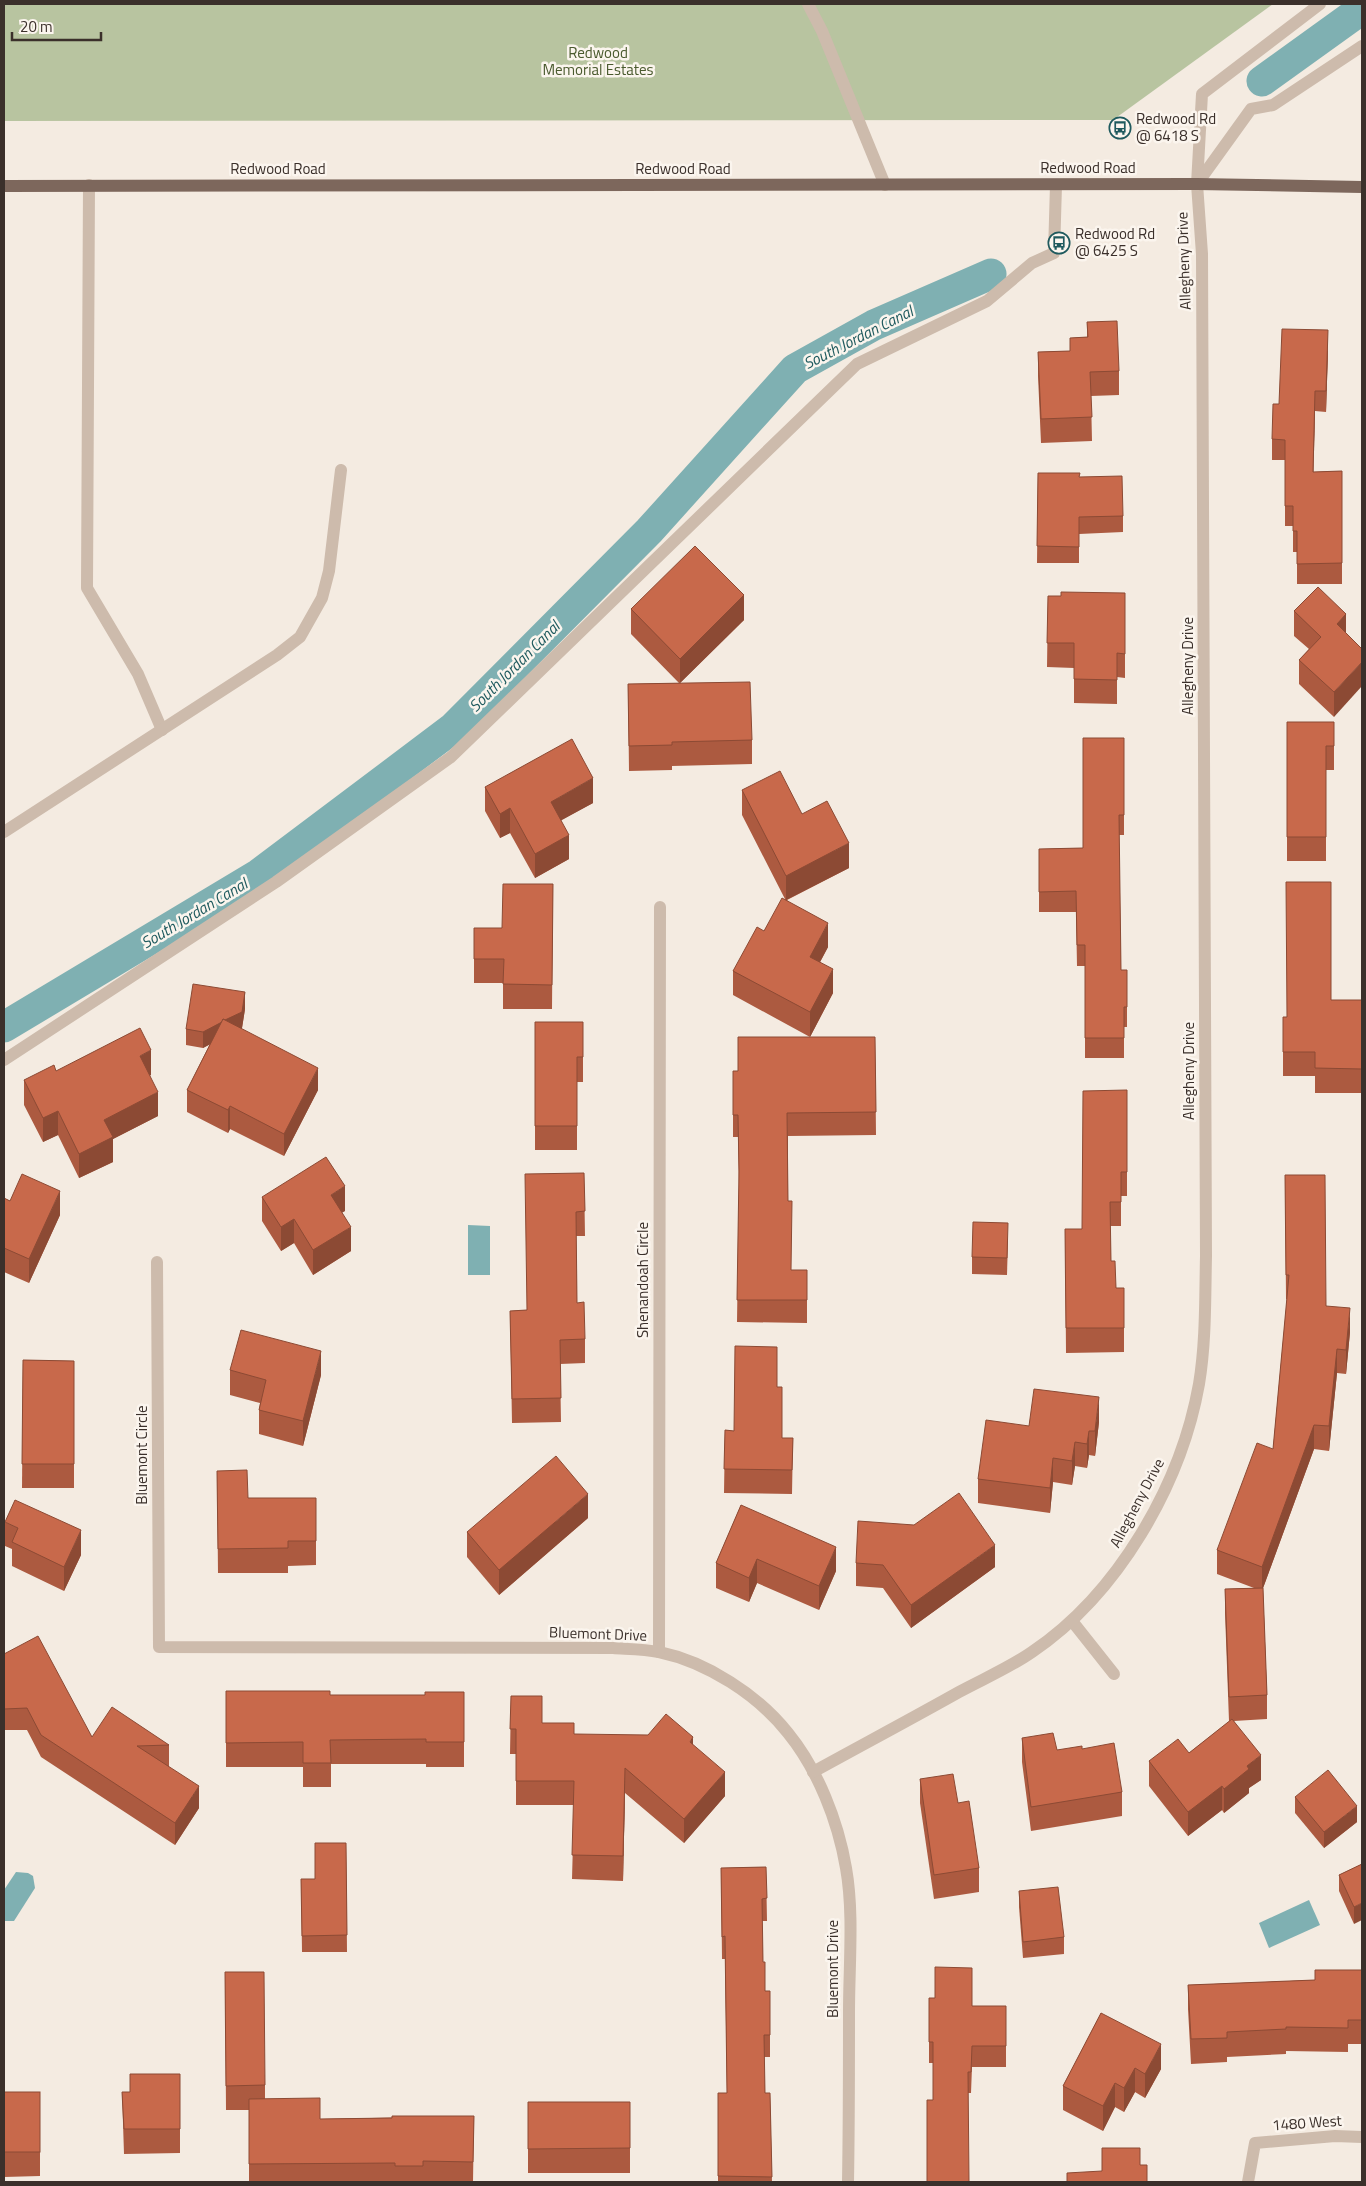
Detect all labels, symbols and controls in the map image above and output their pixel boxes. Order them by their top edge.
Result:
scale bar [12,10,101,42]
text: 20 m [20,15,53,38]
park label: Redwood Memorial Estates [542,41,654,81]
place label: Redwood Rd @ 6418 S [1136,107,1216,147]
bus stop icon: Redwood Rd @ 6418 S [1108,116,1132,140]
street label: Redwood Road [1040,156,1136,179]
street label: Redwood Road [230,157,326,180]
street label: Redwood Road [635,157,731,180]
street label: Allegheny Drive [1170,212,1197,310]
place label: Redwood Rd @ 6425 S [1075,222,1155,262]
bus stop icon: Redwood Rd @ 6425 S [1047,231,1071,255]
water label: South Jordan Canal [799,298,918,375]
water label: South Jordan Canal [463,614,566,717]
street label: Allegheny Drive [1176,617,1199,715]
water label: South Jordan Canal [136,871,253,954]
street label: Allegheny Drive [1177,1022,1200,1120]
street label: Shenandoah Circle [631,1222,654,1338]
street label: Bluemont Circle [130,1405,153,1505]
street label: Allegheny Drive [1103,1454,1170,1551]
street label: Bluemont Drive [549,1620,647,1647]
street label: Bluemont Drive [821,1920,844,2018]
street label: 1480 West [1271,2109,1343,2136]

